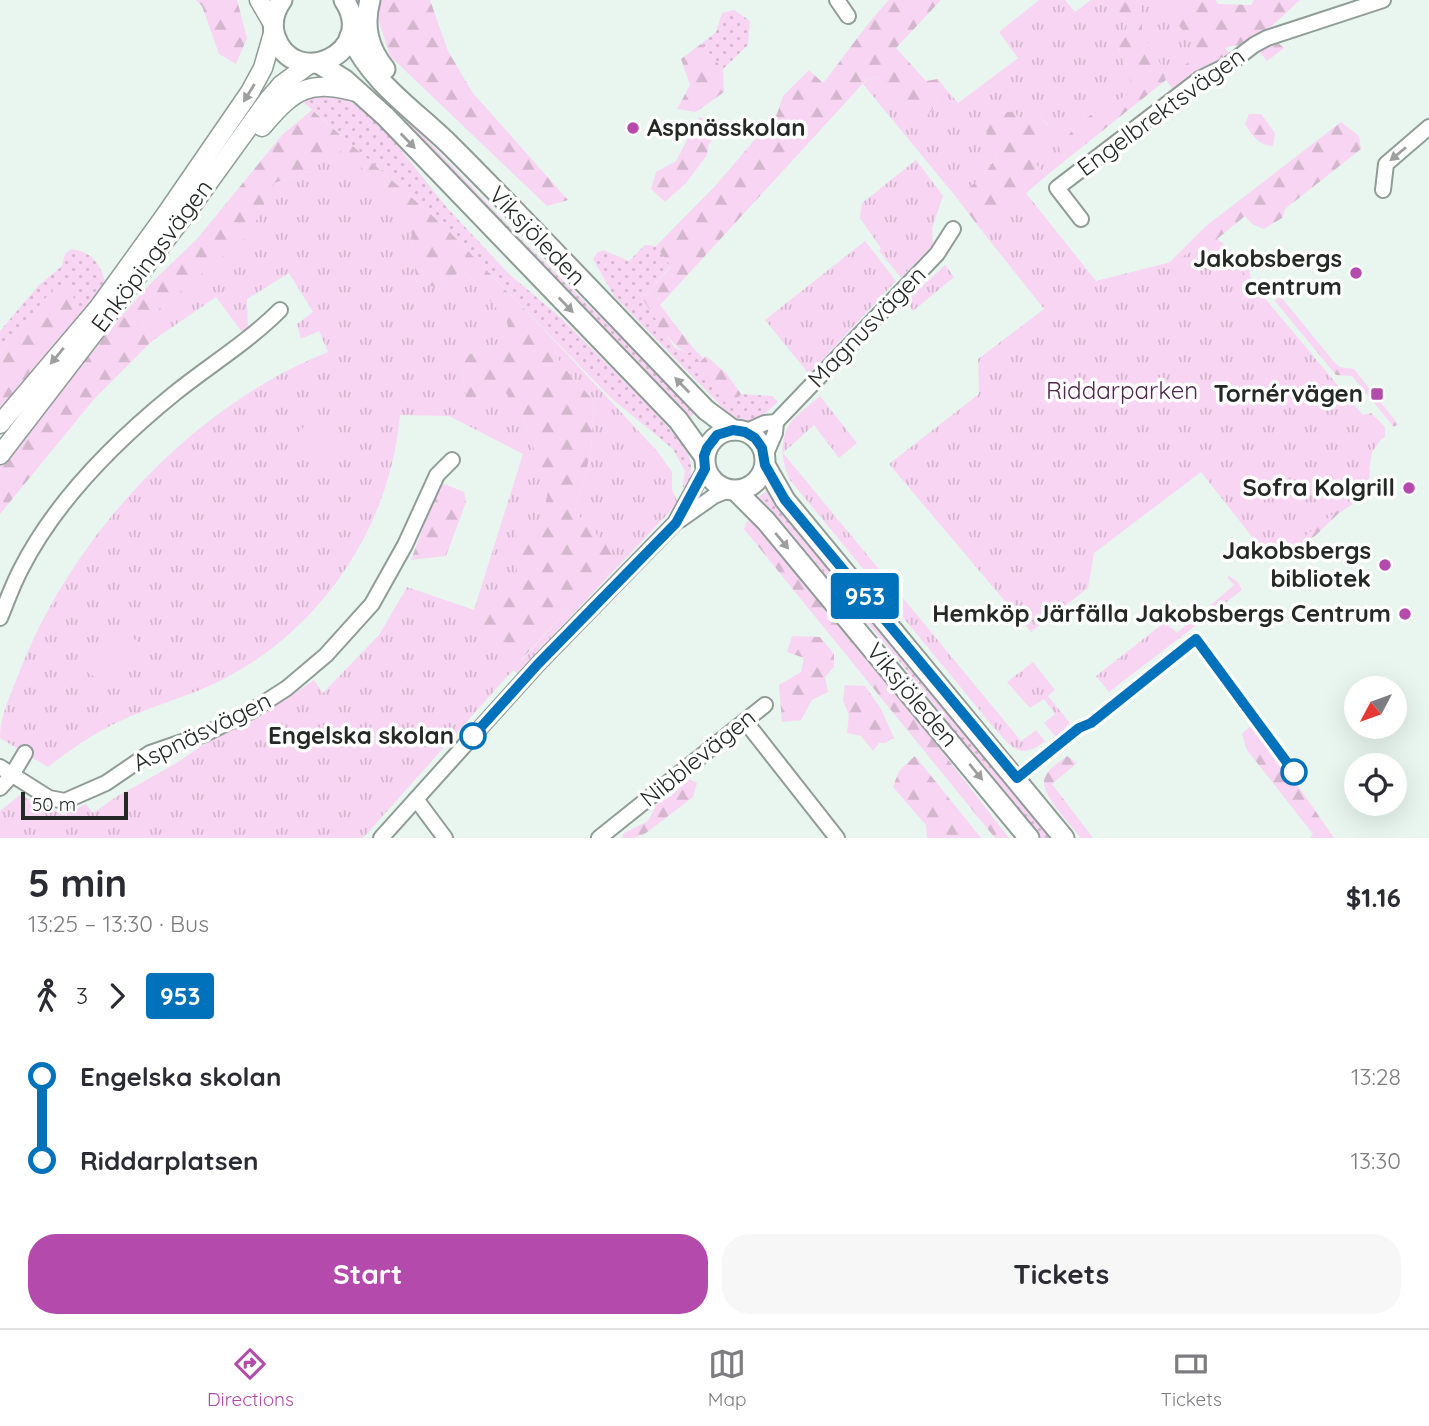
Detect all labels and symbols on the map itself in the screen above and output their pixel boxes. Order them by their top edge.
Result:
street label: Engelbrektsvägen [1071,40,1250,182]
one-way arrow [242,83,255,103]
place label: Aspnässkolan [647,112,805,142]
marker: Aspnässkolan [625,120,641,136]
one-way arrow [400,132,416,149]
one-way arrow [1389,146,1407,162]
street label: Enköpingsvägen [84,173,218,338]
street label: Viksjöleden [483,179,593,291]
place label: Jakobsbergs centrum [1193,243,1342,301]
street label: Magnusvägen [801,259,932,393]
marker: Jakobsbergs centrum [1348,265,1364,281]
one-way arrow [558,296,574,313]
one-way arrow [50,347,65,364]
park label: Riddarparken [1046,375,1198,405]
one-way arrow [673,377,690,394]
place label: Tornérvägen [1214,378,1363,408]
marker: Tornérvägen [1369,386,1385,402]
place label: Sofra Kolgrill [1243,472,1395,502]
marker: Sofra Kolgrill [1401,480,1417,496]
one-way arrow [774,532,790,550]
place label: Jakobsbergs bibliotek [1222,535,1371,593]
marker: Jakobsbergs bibliotek [1377,557,1393,573]
line badge: 953 [825,573,905,619]
place label: Hemköp Järfälla Jakobsbergs Centrum [932,598,1391,628]
marker: Hemköp Järfälla Jakobsbergs Centrum [1397,606,1413,622]
street label: Viksjöleden [860,636,965,753]
north arrow [1344,676,1407,738]
street label: Aspnäsvägen [128,685,276,777]
street label: Nibblevägen [634,702,761,813]
place label: Engelska skolan [268,720,454,750]
marker: Engelska skolan [460,723,486,749]
unlabelled marker [1281,759,1307,785]
one-way arrow [968,762,983,780]
scale bar [21,789,128,821]

